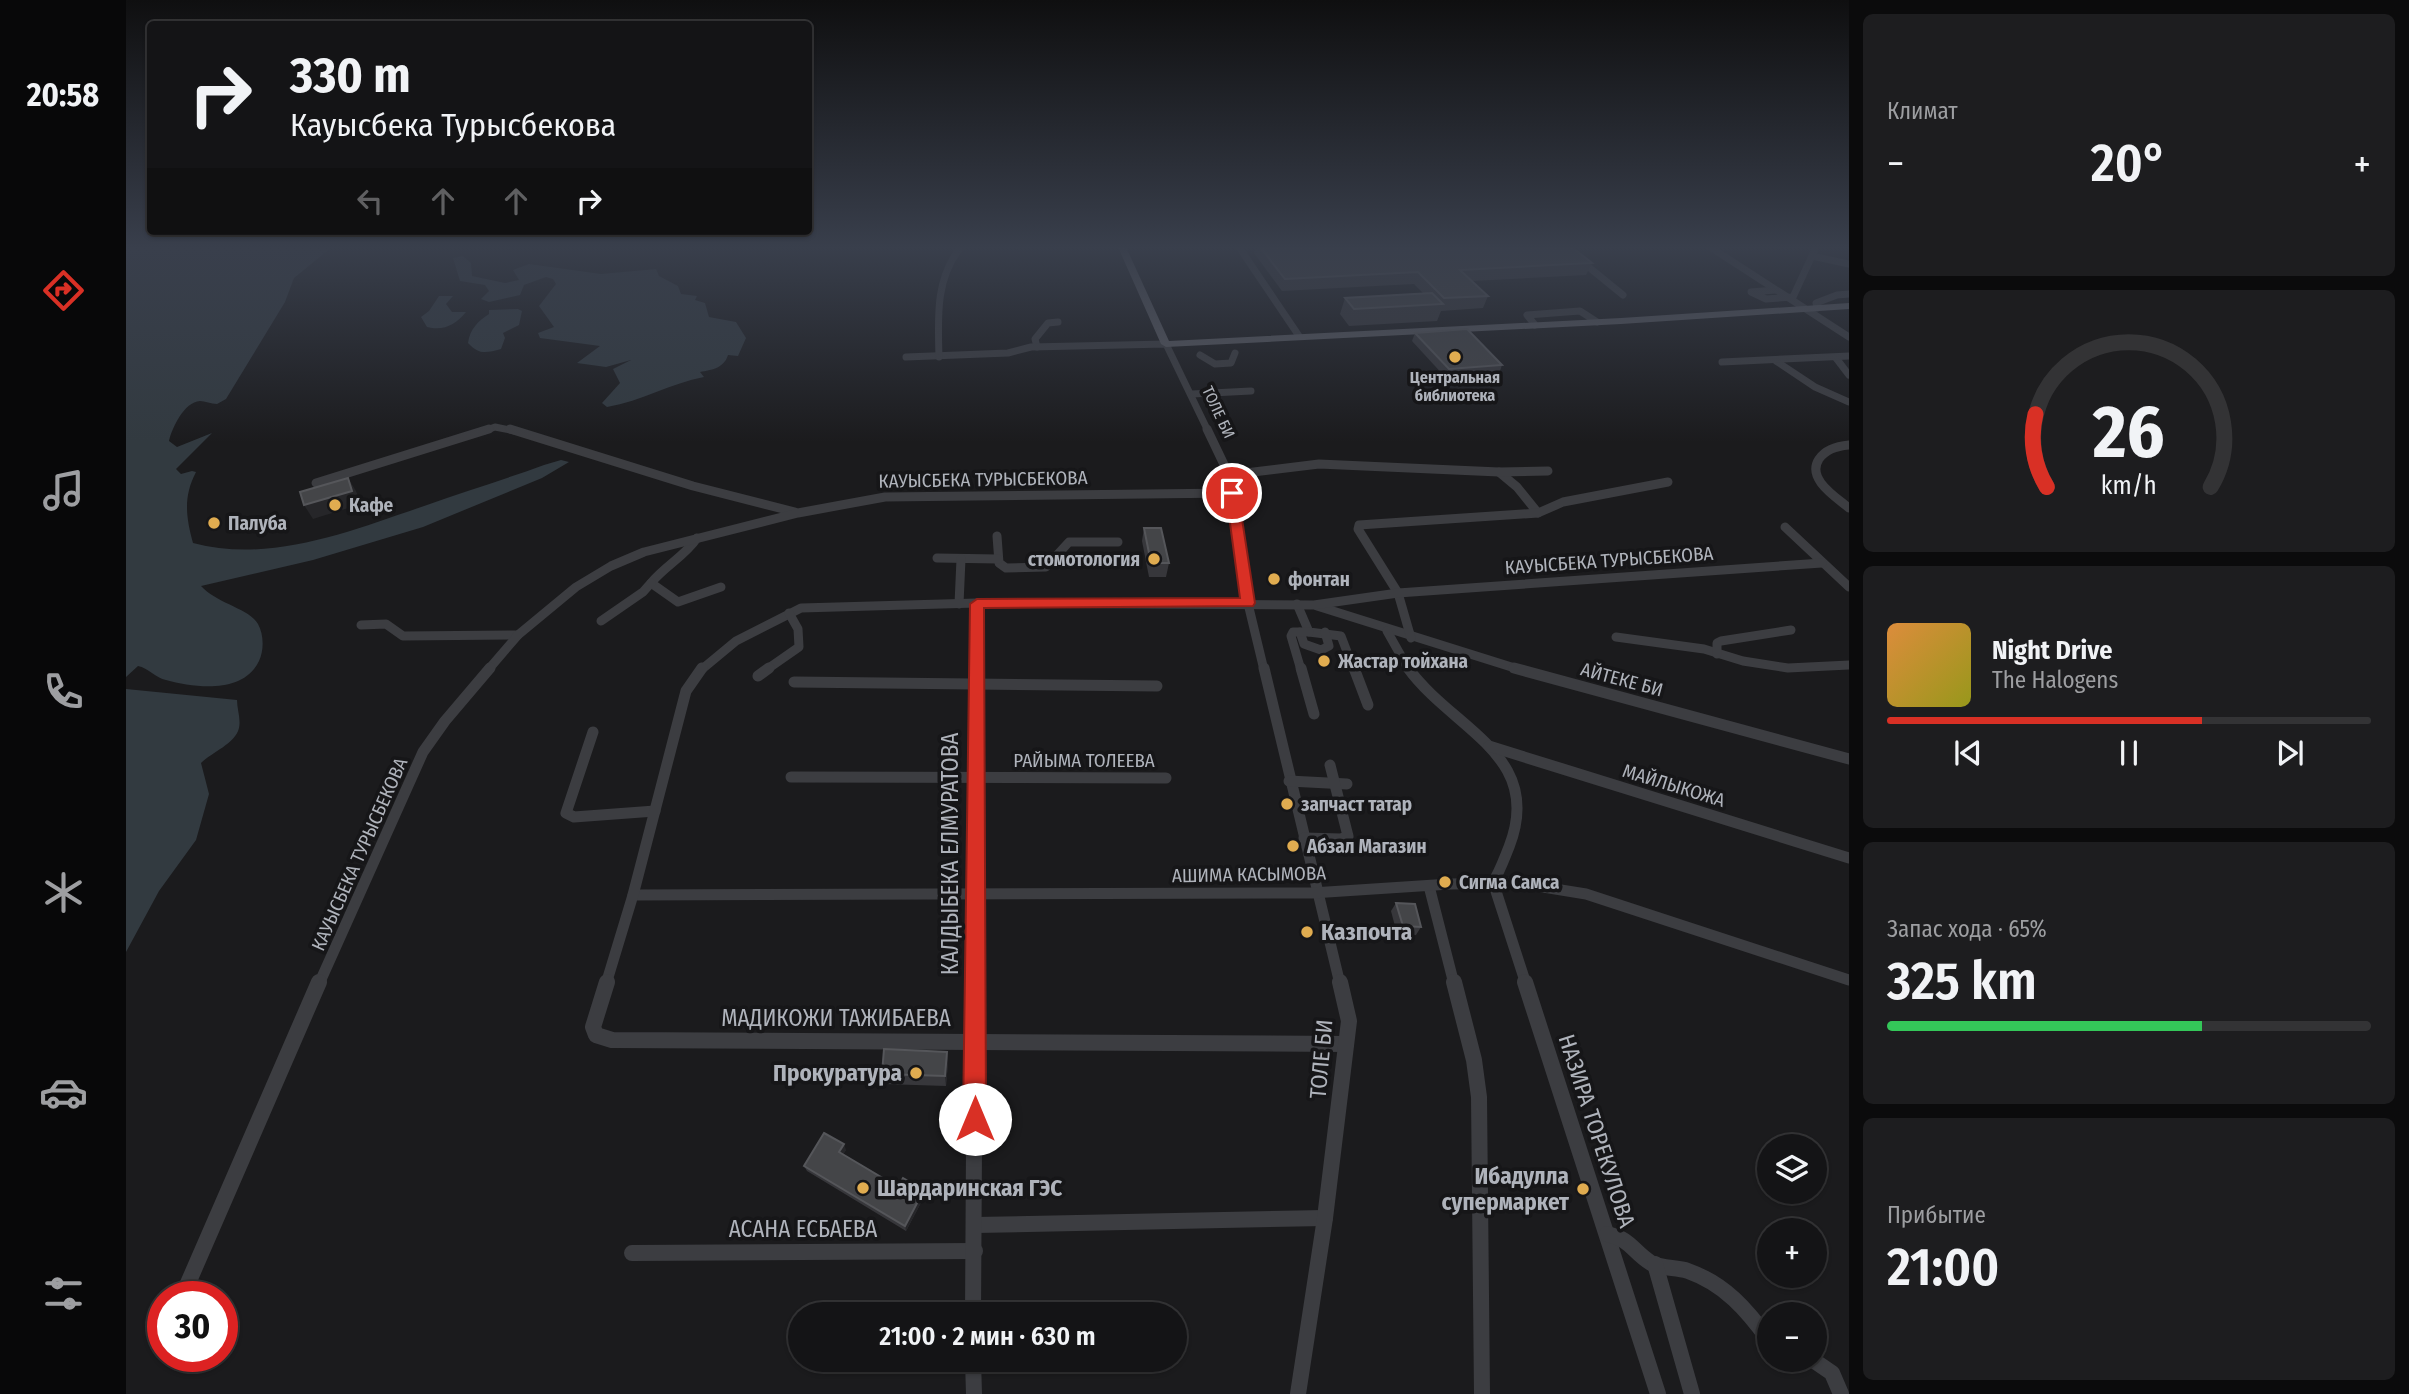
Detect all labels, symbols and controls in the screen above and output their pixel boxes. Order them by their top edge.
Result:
text: 330 m [290,46,411,105]
icon: right [175,49,266,140]
text: 20:58 [27,76,99,114]
text: Климат [1887,97,1958,125]
text: Кауысбека Турысбекова [290,106,616,144]
text: 20° [2091,132,2167,195]
text: − [1887,141,1904,187]
text: + [2354,141,2371,187]
icon: left [351,182,389,220]
icon: ahead [424,182,462,220]
icon: ahead [497,182,535,220]
icon: right [570,182,608,220]
icon: directions [39,266,88,315]
marker: Центральная библиотека [1447,349,1463,365]
place label: Центральная библиотека [1410,368,1500,405]
street label: ТОЛЕ БИ [1198,383,1239,441]
text: 26 [2092,389,2165,476]
pin [1202,463,1262,523]
icon: music [39,466,88,515]
street label: КАУЫСБЕКА ТУРЫСБЕКОВА [878,466,1088,493]
text: km/h [2101,471,2157,501]
icon: arrive [1213,474,1251,512]
place label: Кафе [349,494,394,517]
marker: Кафе [327,497,343,513]
place label: Палуба [228,512,287,535]
marker: Палуба [206,515,222,531]
street label: КАУЫСБЕКА ТУРЫСБЕКОВА [1504,542,1714,579]
place label: стомотология [1028,548,1140,571]
marker: стомотология [1146,551,1162,567]
place label: фонтан [1288,568,1350,591]
marker: фонтан [1266,571,1282,587]
text: Night Drive [1992,635,2112,666]
place label: Жастар тойхана [1337,650,1468,673]
marker: Жастар тойхана [1316,653,1332,669]
street label: АЙТЕКЕ БИ [1578,657,1666,701]
text: The Halogens [1992,666,2118,694]
icon: phone [39,667,88,716]
street label: КАЛДЫБЕКА ЕЛМУРАТОВА [936,733,964,975]
icon: previous [1949,734,1987,772]
icon: pause [2110,734,2148,772]
icon: next [2271,734,2309,772]
street label: РАЙЫМА ТОЛЕЕВА [1013,749,1155,772]
street label: КАУЫСБЕКА ТУРЫСБЕКОВА [306,754,412,954]
street label: МАЙЛЫКОЖА [1620,759,1728,812]
place label: запчаст татар [1301,793,1412,816]
marker: запчаст татар [1279,796,1295,812]
place label: Абзал Магазин [1306,835,1427,858]
marker: Абзал Магазин [1285,838,1301,854]
street label: АШИМА КАСЫМОВА [1172,862,1326,887]
icon: climate [39,868,88,917]
place label: Сигма Самса [1459,871,1559,894]
marker: Сигма Самса [1437,874,1453,890]
text: Запас хода · 65% [1887,915,2047,943]
place label: Казпочта [1321,918,1412,946]
marker: Казпочта [1299,924,1315,940]
text: 325 km [1887,950,2037,1013]
street label: МАДИКОЖИ ТАЖИБАЕВА [721,1004,951,1032]
street label: ТОЛЕ БИ [1304,1018,1338,1100]
street label: НАЗИРА ТОРЕКУЛОВА [1553,1031,1641,1231]
place label: Прокуратура [773,1059,902,1087]
marker: Прокуратура [908,1065,924,1081]
icon: car [39,1068,88,1117]
position arrow [938,1082,1012,1156]
map controls [1757,1134,1827,1372]
button: layers [1757,1134,1827,1204]
place label: Ибадулла супермаркет [1441,1162,1570,1216]
place label: Шардаринская ГЭС [877,1174,1062,1202]
marker: Шардаринская ГЭС [855,1180,871,1196]
marker: Ибадулла супермаркет [1575,1181,1591,1197]
text: Прибытие [1887,1201,1986,1229]
street label: АСАНА ЕСБАЕВА [729,1215,877,1243]
button: + [1757,1218,1827,1288]
text: 21:00 [1887,1236,1999,1299]
icon: filters [39,1269,88,1318]
speed limit sign: 30 [147,1281,238,1372]
button: − [1757,1302,1827,1372]
text: 21:00 · 2 мин · 630 m [879,1321,1096,1352]

